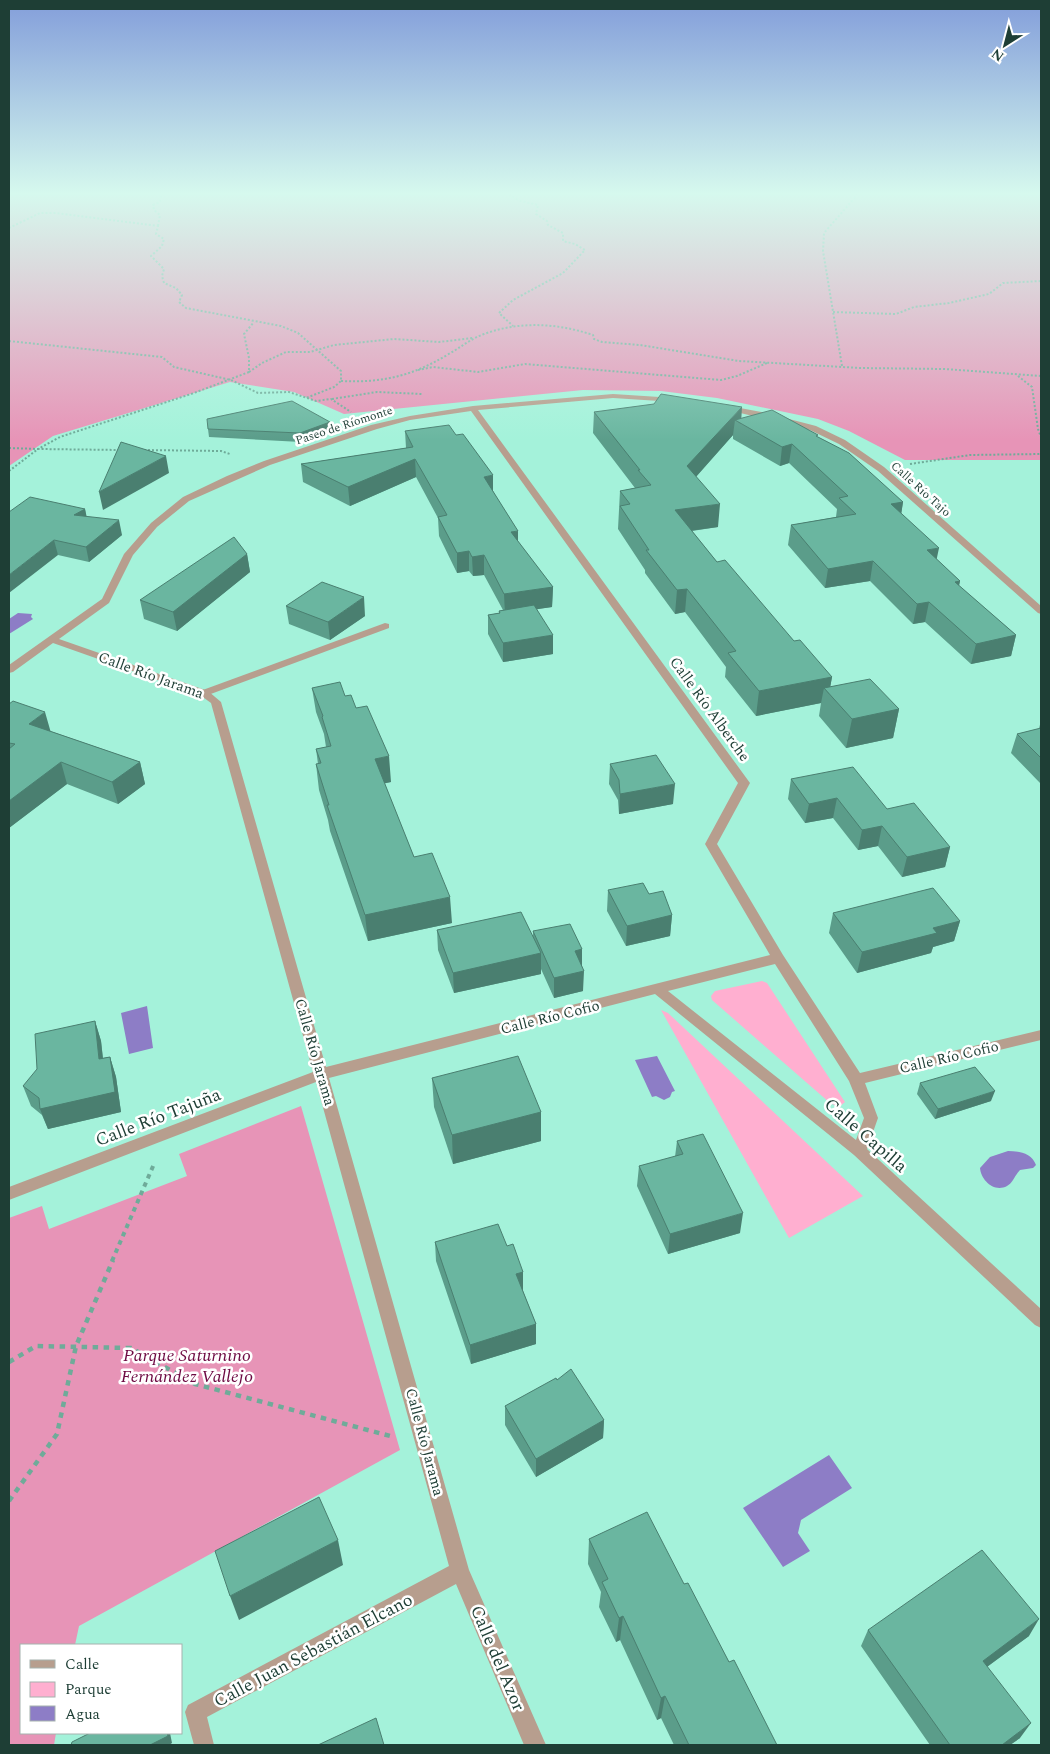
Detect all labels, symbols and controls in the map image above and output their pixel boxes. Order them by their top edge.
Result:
north arrow [980,20,1030,70]
text: N [987,43,1008,67]
street label: Paseo de Ríomonte [293,401,395,450]
street label: Calle Río Tajo [886,457,955,522]
street label: Calle Río Jarama [95,646,207,705]
street label: Calle Río Alberche [664,652,756,767]
street label: Calle Río Cofio [498,994,602,1041]
street label: Calle Río Jarama [288,996,341,1109]
street label: Calle Río Cofio [897,1035,1001,1080]
street label: Calle Río Tajuña [91,1081,225,1154]
street label: Calle Capilla [818,1092,913,1179]
park label: Parque Saturnino Fernández Vallejo [121,1342,253,1390]
street label: Calle Río Jarama [399,1386,450,1499]
street label: Calle Juan Sebastián Elcano [209,1586,418,1714]
street label: Calle del Azor [463,1601,532,1715]
legend [20,1644,182,1734]
text: Calle [65,1653,99,1676]
text: Parque [65,1678,112,1701]
text: Agua [65,1703,101,1726]

